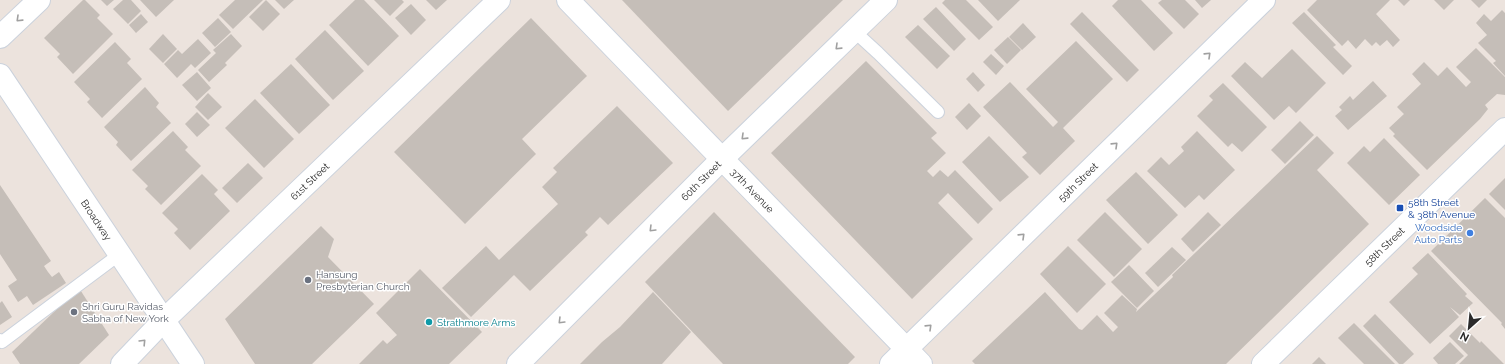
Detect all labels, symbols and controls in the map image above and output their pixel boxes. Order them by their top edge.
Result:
one-way arrow [16,14,24,22]
one-way arrow [835,42,843,49]
one-way arrow [1203,52,1211,60]
one-way arrow [741,132,749,140]
one-way arrow [1110,143,1118,150]
street label: 60th Street [679,158,723,203]
street label: 61st Street [288,160,331,202]
street label: 59th Street [1056,160,1100,203]
street label: 37th Avenue [729,166,776,215]
street label: Broadway [79,197,114,243]
place label: 58th Street & 38th Avenue [1408,197,1475,220]
marker: 58th Street & 38th Avenue [1395,203,1405,213]
place label: Woodside Auto Parts [1414,222,1462,245]
one-way arrow [649,224,657,232]
street label: 58th Street [1362,224,1407,268]
marker: Woodside Auto Parts [1465,228,1475,238]
one-way arrow [1017,233,1025,241]
place label: Hansung Presbyterian Church [316,269,410,292]
marker: Hansung Presbyterian Church [303,275,313,285]
place label: Shri Guru Ravidas Sabha of New York [82,301,169,324]
marker: Shri Guru Ravidas Sabha of New York [69,307,79,317]
north arrow [1449,308,1489,348]
one-way arrow [558,316,566,324]
marker: Strathmore Arms [424,317,434,327]
place label: Strathmore Arms [437,317,515,328]
one-way arrow [924,324,932,332]
text: N [1458,329,1471,344]
one-way arrow [138,339,146,347]

